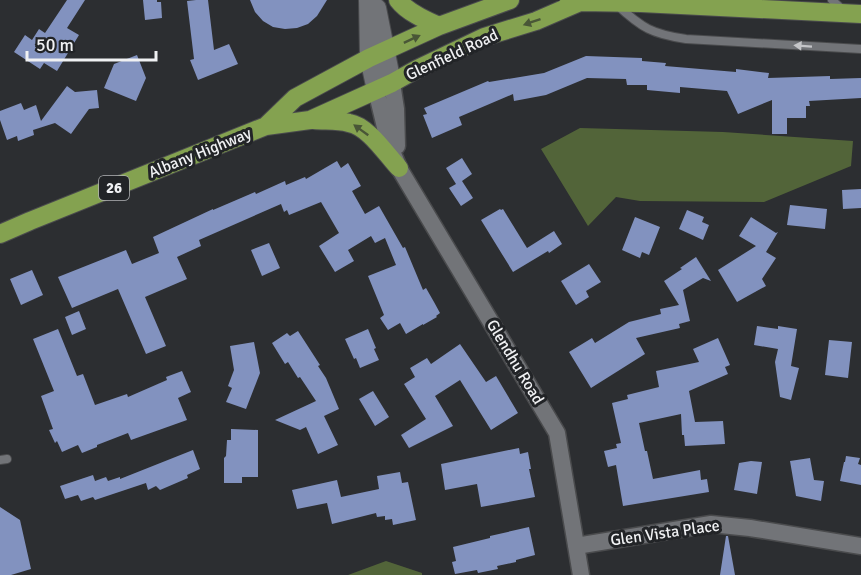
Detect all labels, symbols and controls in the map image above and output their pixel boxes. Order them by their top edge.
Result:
one-way arrow [523,17,541,27]
scale bar [27,24,156,62]
street label: Glenfield Road [403,25,501,85]
text: 50 m [36,34,74,56]
one-way arrow [403,34,420,43]
one-way arrow [793,41,812,51]
street label: Albany Highway [146,123,255,183]
one-way arrow [354,124,370,136]
road number: 26 [99,176,129,200]
street label: Glendhu Road [482,316,548,408]
street label: Glen Vista Place [609,515,721,551]

